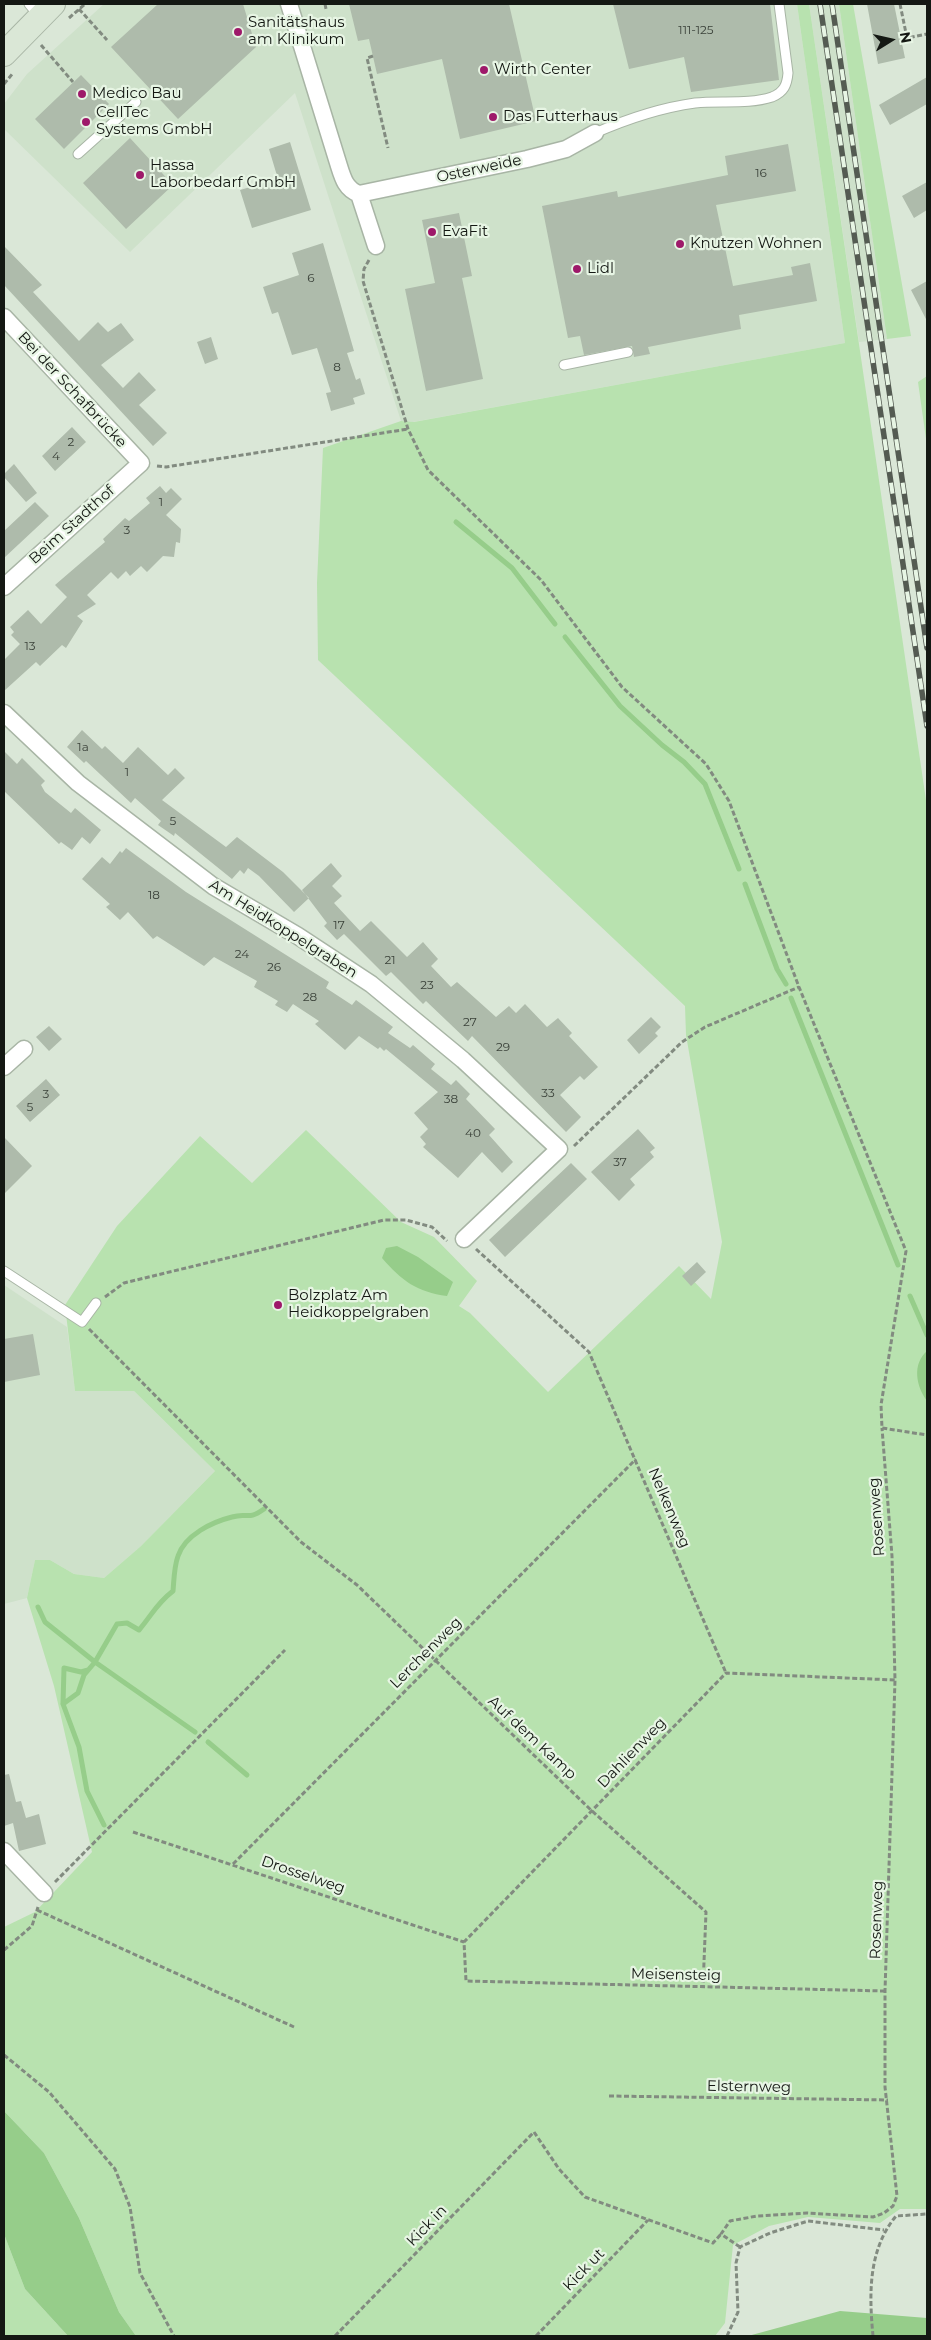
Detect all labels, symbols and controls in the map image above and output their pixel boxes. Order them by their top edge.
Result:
place label: Sanitätshaus am Klinikum [248,14,345,49]
north arrow [866,15,916,65]
house number: 111-125 [678,23,714,37]
marker: Sanitätshaus am Klinikum [232,26,244,38]
text: N [896,30,916,45]
place label: Wirth Center [494,61,591,79]
marker: Wirth Center [478,64,490,76]
place label: Medico Bau [92,85,181,103]
marker: Medico Bau [76,88,88,100]
place label: CellTec Systems GmbH [96,104,212,139]
place label: Das Futterhaus [503,108,618,126]
marker: Das Futterhaus [487,111,499,123]
marker: CellTec Systems GmbH [80,116,92,128]
street label: Osterweide [435,151,523,187]
place label: Hassa Laborbedarf GmbH [150,157,296,192]
house number: 16 [755,166,767,180]
marker: Hassa Laborbedarf GmbH [134,169,146,181]
place label: EvaFit [442,223,488,241]
marker: EvaFit [426,226,438,238]
place label: Knutzen Wohnen [690,235,822,253]
marker: Knutzen Wohnen [674,238,686,250]
place label: Lidl [587,260,614,278]
marker: Lidl [571,263,583,275]
house number: 6 [307,271,315,285]
street label: Bei der Schafbrücke [14,328,130,452]
house number: 8 [333,360,341,374]
house number: 2 [68,435,74,449]
house number: 4 [52,449,60,463]
street label: Beim Stadthof [26,482,118,568]
house number: 1 [159,495,163,509]
house number: 3 [124,523,130,537]
house number: 13 [24,639,36,653]
house number: 1a [77,740,89,754]
house number: 1 [125,765,129,779]
house number: 5 [170,814,176,828]
street label: Am Heidkoppelgraben [206,876,360,982]
house number: 18 [148,888,160,902]
house number: 17 [333,918,345,932]
house number: 24 [235,947,249,961]
house number: 21 [384,953,396,967]
house number: 26 [267,960,281,974]
house number: 23 [420,978,434,992]
house number: 28 [303,990,317,1004]
house number: 27 [463,1015,477,1029]
house number: 29 [496,1040,510,1054]
house number: 33 [541,1086,555,1100]
house number: 3 [43,1087,49,1101]
house number: 38 [444,1092,458,1106]
house number: 5 [27,1100,33,1114]
house number: 40 [465,1126,481,1140]
house number: 37 [613,1155,627,1169]
place label: Bolzplatz Am Heidkoppelgraben [288,1287,429,1322]
marker: Bolzplatz Am Heidkoppelgraben [272,1299,284,1311]
street label: Nelkenweg [644,1465,694,1551]
street label: Rosenweg [865,1477,889,1557]
street label: Lerchenweg [387,1614,465,1692]
street label: Auf dem Kamp [484,1692,580,1784]
street label: Dahlienweg [594,1714,670,1792]
street label: Drosselweg [259,1852,347,1898]
street label: Rosenweg [867,1880,887,1960]
street label: Meisensteig [631,1965,721,1985]
street label: Elsternweg [707,2077,791,2097]
street label: Kick in [403,2202,451,2250]
street label: Kick ut [559,2245,609,2295]

